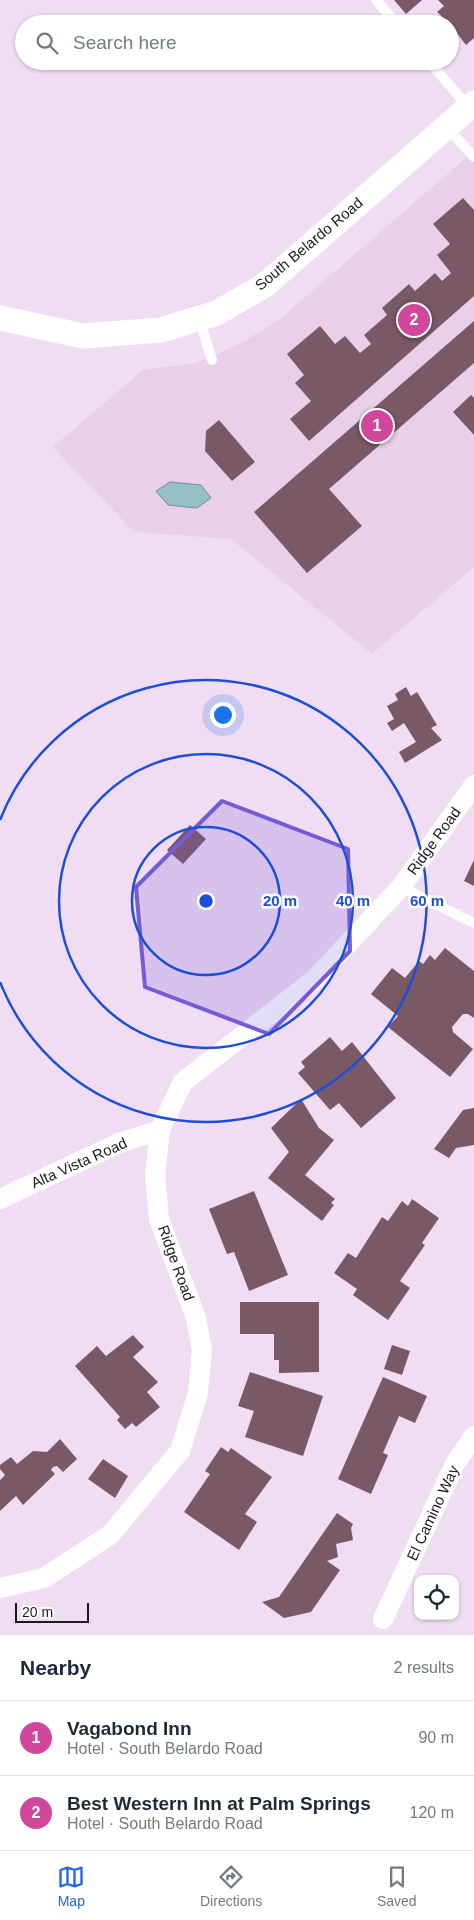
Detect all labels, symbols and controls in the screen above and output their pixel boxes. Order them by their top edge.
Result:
search box [15,15,459,70]
icon: search [33,29,61,57]
text: Search here [73,32,177,53]
street label: South Belardo Road [251,194,366,294]
pin: 2 [398,301,430,339]
pin: 1 [361,407,393,445]
your location [210,702,236,728]
street label: Ridge Road [403,804,464,878]
centre of rings [197,892,215,910]
text: 20 m [263,892,297,909]
text: 40 m [336,892,370,909]
text: 60 m [410,892,444,909]
street label: Alta Vista Road [28,1134,129,1191]
street label: Ridge Road [155,1223,198,1303]
street label: El Camino Way [403,1462,462,1563]
map controls [414,1575,459,1620]
button: locate [414,1575,459,1620]
scale bar [15,1600,89,1623]
text: 20 m [22,1604,53,1620]
text: Nearby [20,1656,91,1679]
text: 2 results [394,1659,454,1676]
text: Vagabond Inn [67,1718,192,1739]
text: 1 [32,1729,40,1746]
text: 90 m [418,1729,454,1746]
text: Hotel · South Belardo Road [67,1740,263,1757]
text: Best Western Inn at Palm Springs [67,1793,371,1814]
text: 2 [32,1804,40,1821]
text: 120 m [410,1804,454,1821]
text: Hotel · South Belardo Road [67,1815,263,1832]
tab: Map [57,1863,85,1909]
tab: Directions [200,1863,262,1909]
tab: Saved [377,1863,417,1909]

